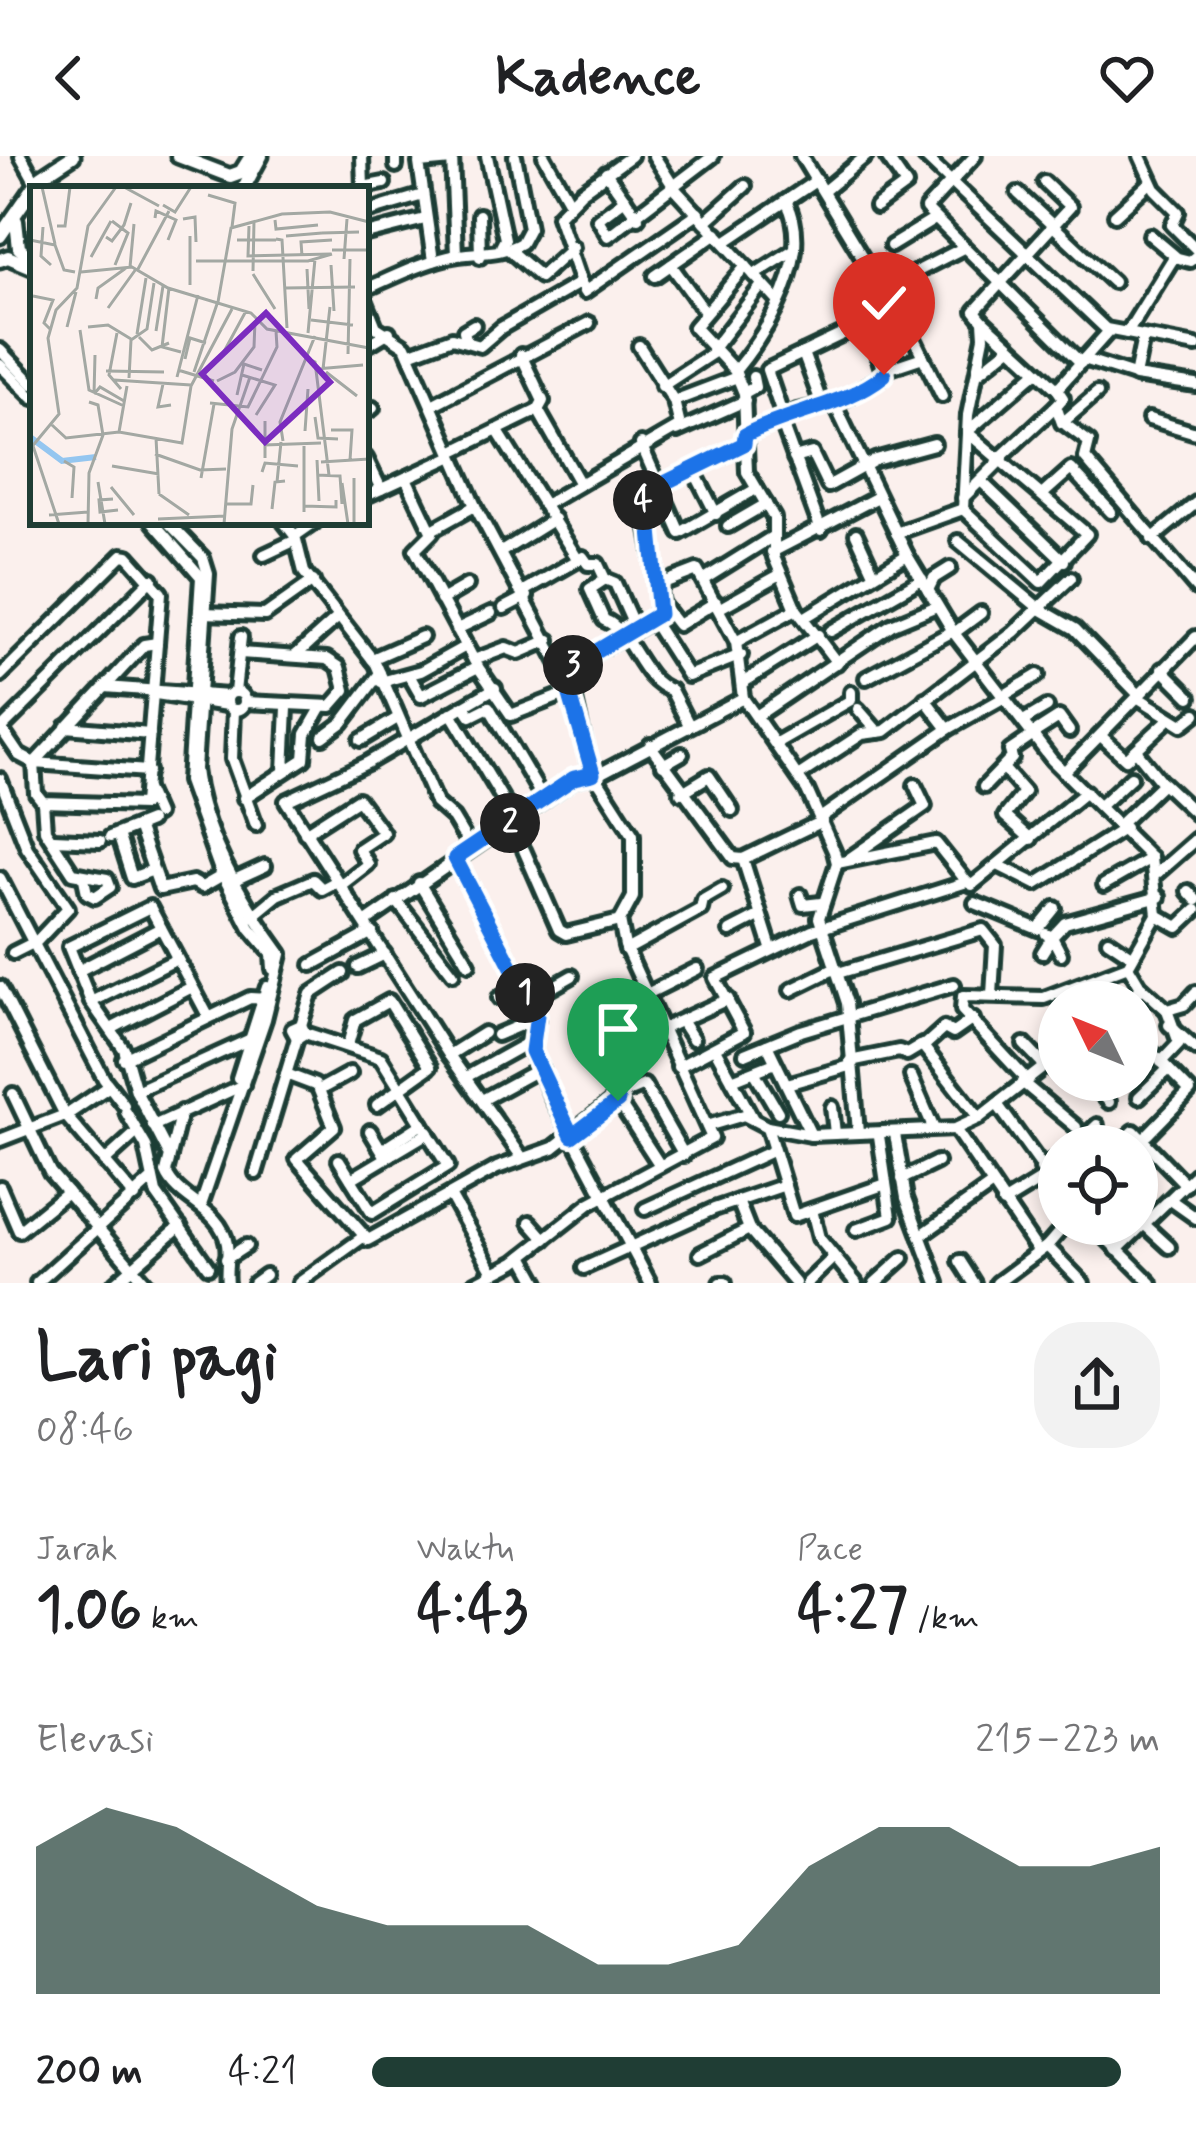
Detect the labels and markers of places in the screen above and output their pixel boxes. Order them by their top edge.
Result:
pin [833,252,935,375]
pin: 4 [613,470,673,530]
pin: 3 [543,635,603,695]
pin: 2 [480,793,540,853]
pin: 1 [495,963,555,1023]
pin [567,978,669,1101]

